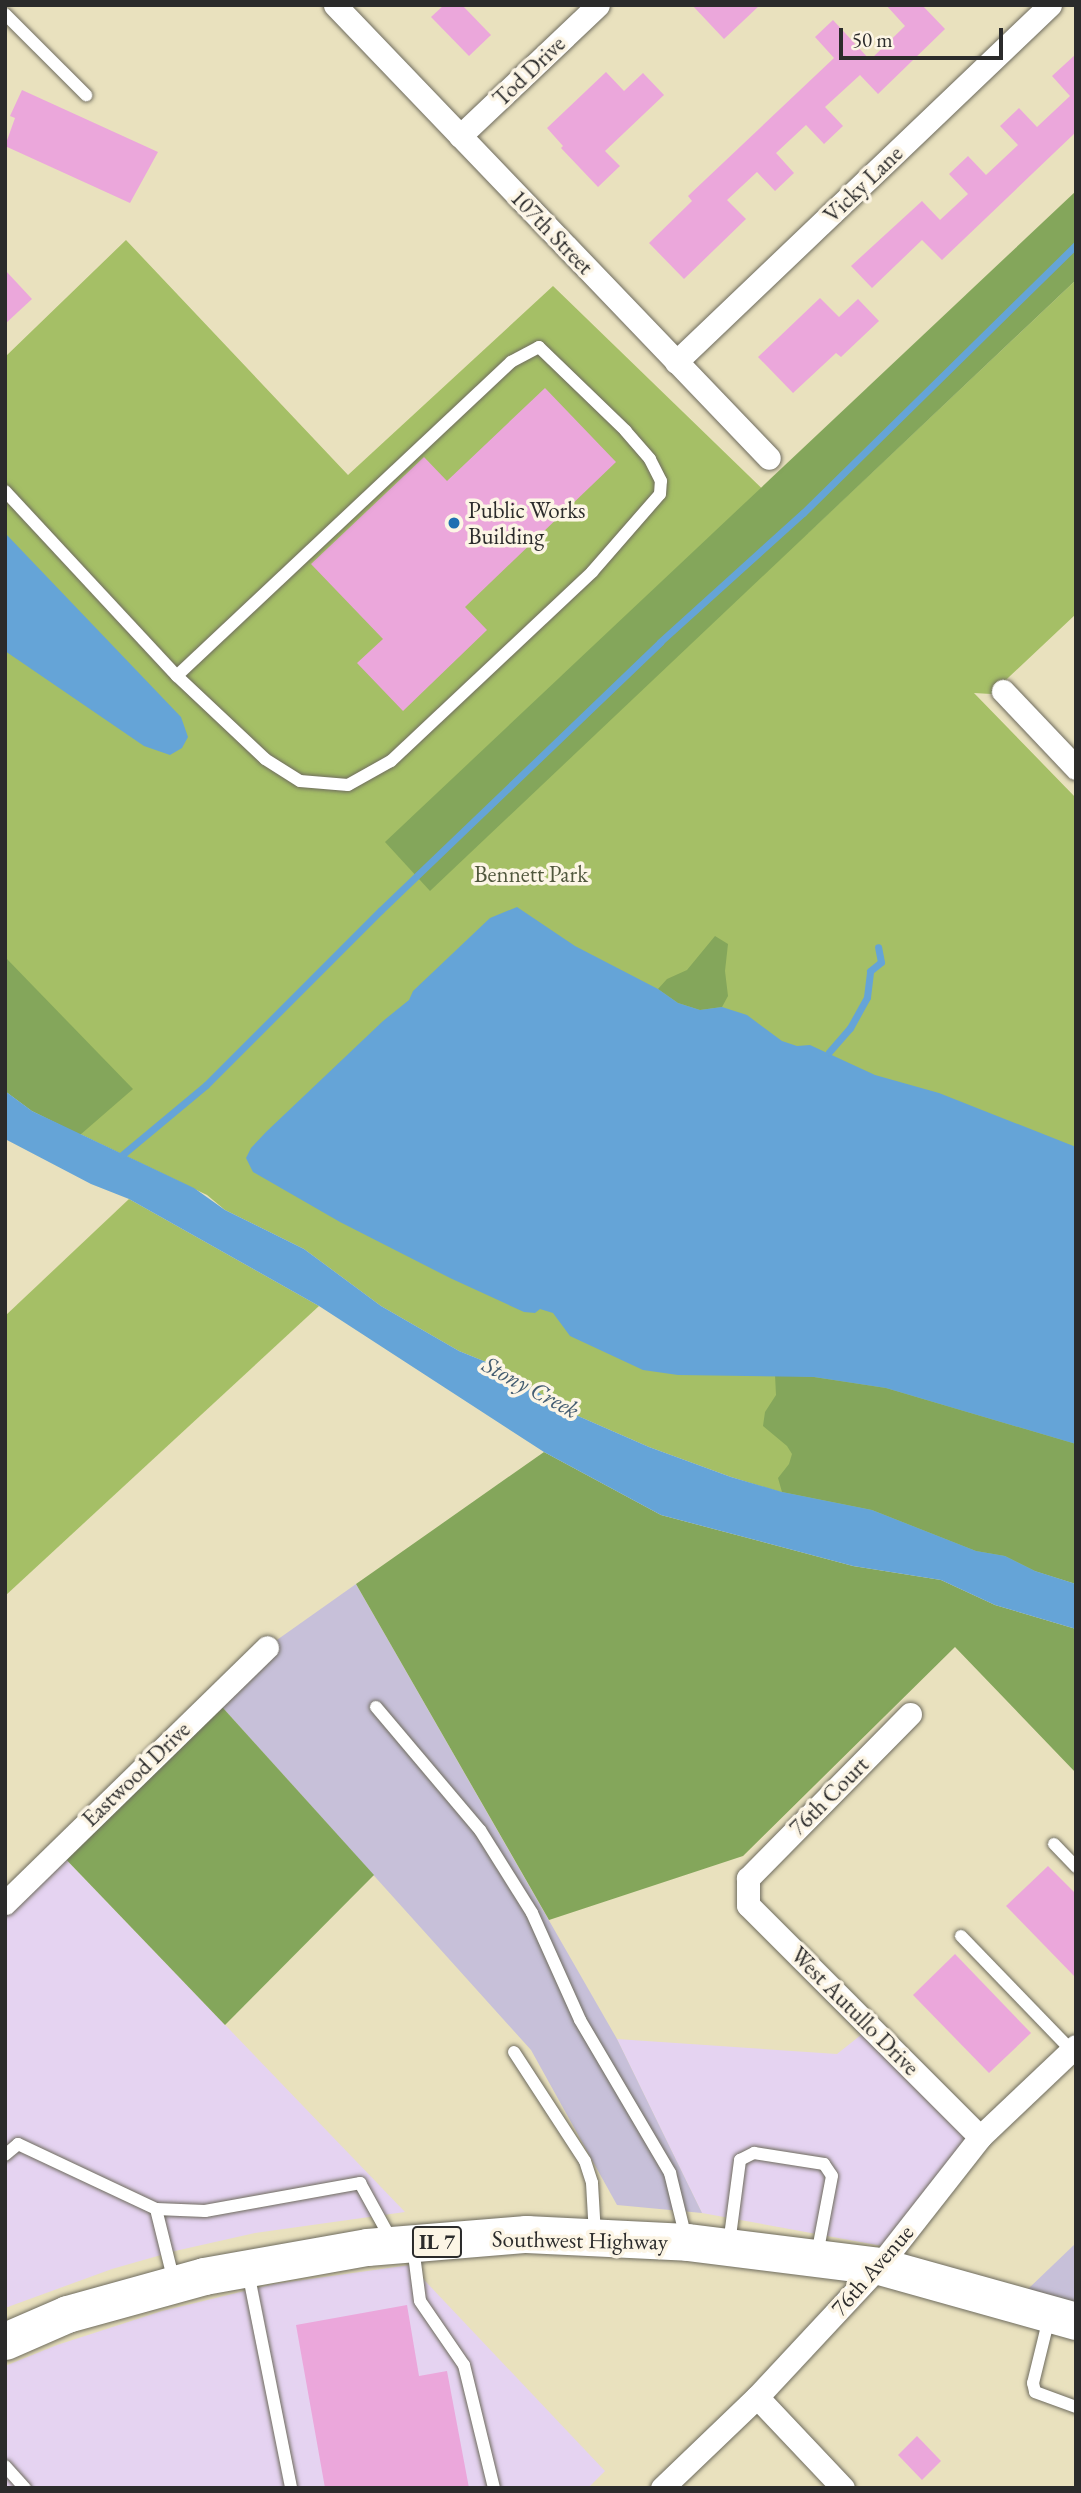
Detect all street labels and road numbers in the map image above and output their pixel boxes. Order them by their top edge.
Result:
street label: Tod Drive [487,30,571,112]
street label: Vicky Lane [818,140,908,228]
street label: 107th Street [505,184,599,280]
street label: Eastwood Drive [76,1716,196,1832]
street label: 76th Court [784,1751,874,1841]
street label: West Autullo Drive [785,1941,925,2081]
street label: 76th Avenue [825,2219,919,2321]
road number: IL 7 [411,2224,463,2260]
street label: Southwest Highway [492,2225,668,2255]

